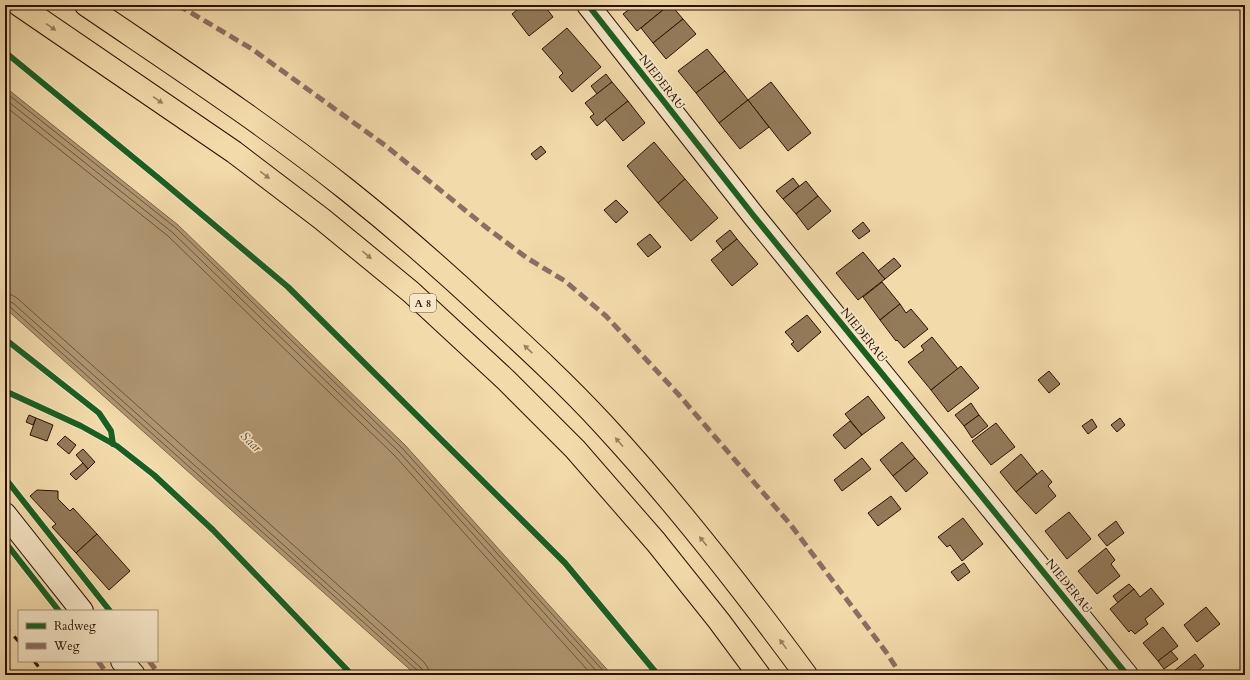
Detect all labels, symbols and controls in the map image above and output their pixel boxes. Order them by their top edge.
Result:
one-way arrow [45,23,57,30]
street label: NIEDERAU [636,51,689,113]
one-way arrow [153,96,164,104]
one-way arrow [259,171,270,179]
one-way arrow [361,251,372,260]
road number: A 8 [410,294,436,312]
street label: NIEDERAU [837,304,891,366]
one-way arrow [523,344,533,354]
water label: Saar [236,428,266,457]
one-way arrow [614,437,623,447]
one-way arrow [699,535,707,546]
street label: NIEDERAU [1042,555,1096,617]
legend [18,610,158,662]
text: Radweg [54,618,96,634]
text: Weg [53,638,80,654]
one-way arrow [779,638,787,649]

